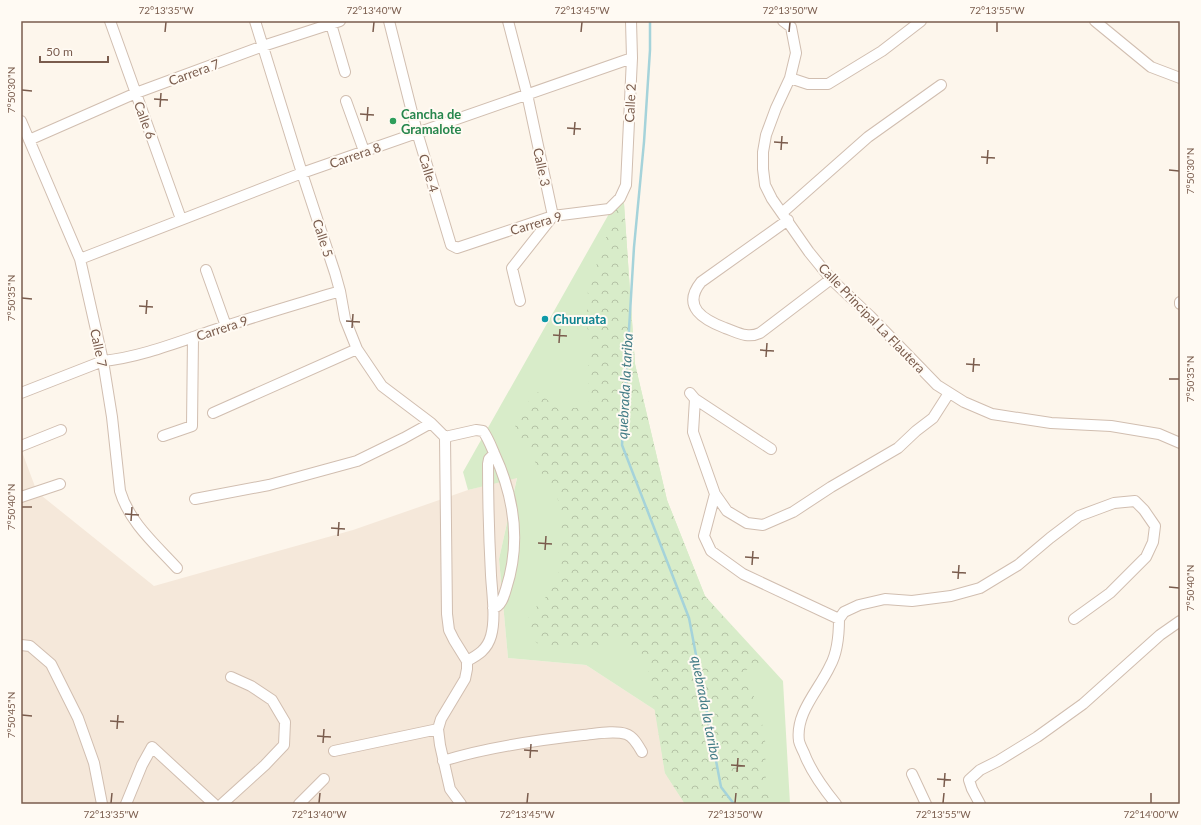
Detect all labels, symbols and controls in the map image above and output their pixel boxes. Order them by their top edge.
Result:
text: 72°13'35"W [138,4,194,16]
text: 72°13'40"W [346,4,402,16]
text: 72°13'45"W [554,4,610,16]
text: 72°13'50"W [762,4,818,16]
text: 72°13'55"W [969,4,1025,16]
scale bar [40,38,108,64]
text: 50 m [46,44,73,59]
street label: Carrera 7 [166,55,222,89]
text: 7°50'30"N [5,67,17,113]
street label: Calle 2 [621,83,639,123]
street label: Calle 6 [131,99,159,141]
place label: Cancha de Gramalote [401,106,462,137]
marker: Cancha de Gramalote [388,116,398,126]
street label: Carrera 8 [327,139,383,171]
street label: Calle 3 [530,146,554,188]
text: 7°50'30"N [1184,148,1196,194]
street label: Calle 4 [416,152,442,194]
street label: Carrera 9 [508,208,564,238]
street label: Calle 5 [309,217,337,259]
street label: Calle Principal La Flautera [815,260,929,376]
text: 7°50'35"N [5,275,17,321]
place label: Churuata [553,311,606,327]
street label: Carrera 9 [194,312,250,344]
marker: Churuata [540,314,550,324]
street label: Calle 7 [87,327,111,369]
water label: quebrada la tariba [613,333,636,439]
text: 7°50'35"N [1184,356,1196,402]
text: 7°50'40"N [5,484,17,530]
text: 7°50'40"N [1184,565,1196,611]
water label: quebrada la tariba [688,654,725,762]
text: 7°50'45"N [5,692,17,738]
text: 72°13'35"W [83,808,139,820]
text: 72°13'40"W [291,808,347,820]
text: 72°13'45"W [499,808,555,820]
text: 72°13'50"W [707,808,763,820]
text: 72°13'55"W [915,808,971,820]
text: 72°14'00"W [1123,808,1179,820]

